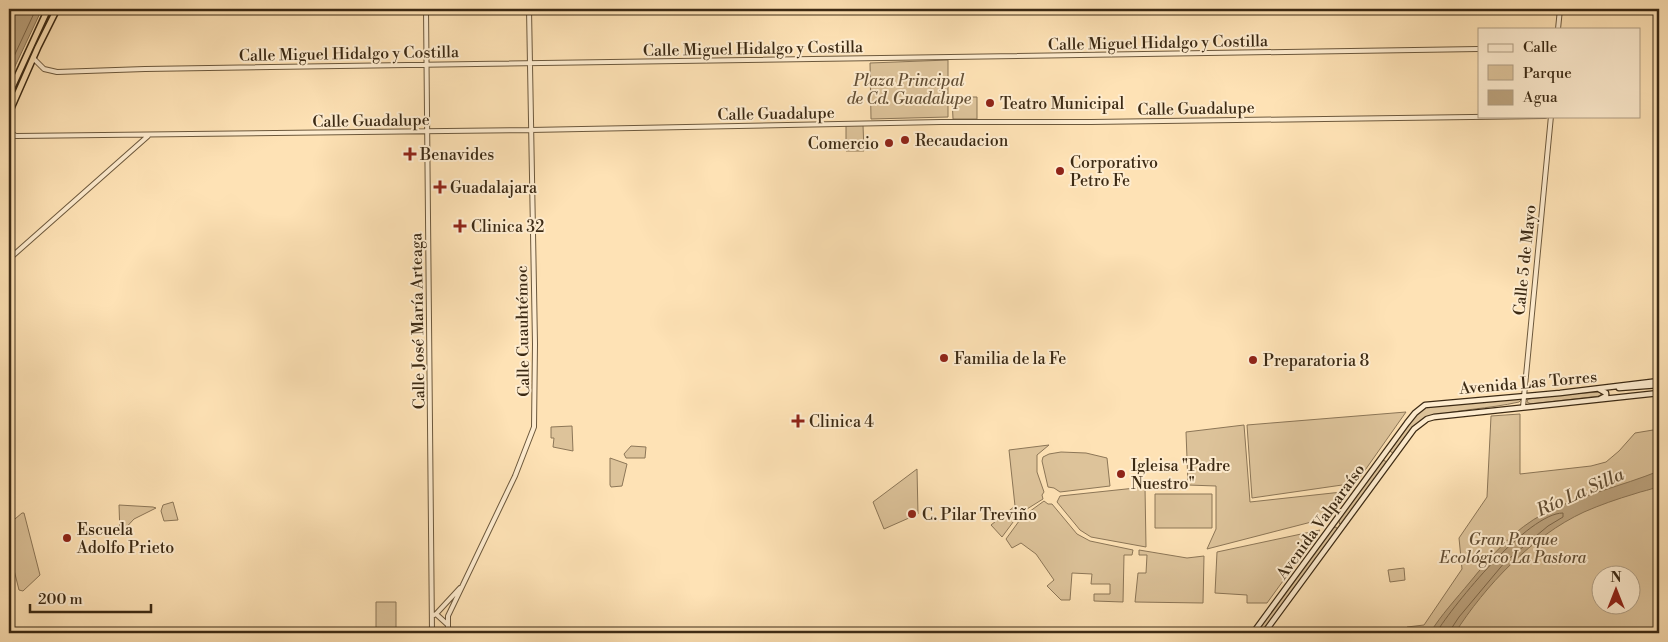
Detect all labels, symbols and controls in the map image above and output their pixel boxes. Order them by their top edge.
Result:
legend [1478,28,1640,118]
street label: Calle Miguel Hidalgo y Costilla [1048,31,1269,55]
street label: Calle Miguel Hidalgo y Costilla [643,37,864,61]
text: Calle [1523,38,1557,57]
street label: Calle Miguel Hidalgo y Costilla [239,42,460,66]
text: Parque [1523,64,1572,83]
park label: Plaza Principal de Cd. Guadalupe [847,71,972,109]
text: Agua [1522,88,1558,107]
place label: Teatro Municipal [1000,94,1124,114]
marker: Teatro Municipal [984,97,996,109]
street label: Calle Guadalupe [1137,98,1255,120]
street label: Calle Guadalupe [717,103,835,125]
street label: Calle Guadalupe [312,110,430,132]
place label: Recaudacion [915,131,1009,151]
place label: Comercio [808,134,879,154]
marker: Recaudacion [899,134,911,146]
marker: Comercio [883,137,895,149]
place label: Benavides [419,145,494,165]
marker: Benavides [404,148,416,160]
place label: Corporativo Petro Fe [1070,153,1158,191]
marker: Corporativo Petro Fe [1054,165,1066,177]
place label: Guadalajara [450,178,538,198]
marker: Guadalajara [434,181,446,193]
street label: Calle 5 de Mayo [1509,204,1541,316]
place label: Clinica 32 [471,217,544,237]
marker: Clinica 32 [453,219,467,233]
street label: Calle José María Arteaga [406,232,430,410]
street label: Calle Cuauhtémoc [512,265,534,397]
place label: Familia de la Fe [954,349,1066,369]
place label: Preparatoria 8 [1263,351,1369,371]
marker: Familia de la Fe [938,352,950,364]
marker: Preparatoria 8 [1247,354,1259,366]
street label: Avenida Las Torres [1457,367,1598,399]
place label: Clinica 4 [809,412,874,432]
marker: Clinica 4 [791,414,805,428]
place label: Igleisa "Padre Nuestro" [1131,456,1230,494]
street label: Avenida Valparaíso [1272,460,1369,584]
water label: Río La Silla [1532,463,1629,522]
marker: Igleisa "Padre Nuestro" [1115,468,1127,480]
place label: C. Pilar Treviño [922,505,1037,525]
marker: C. Pilar Treviño [906,508,918,520]
place label: Escuela Adolfo Prieto [76,520,174,558]
park label: Gran Parque Ecológico La Pastora [1439,530,1587,568]
marker: Escuela Adolfo Prieto [61,532,73,544]
north arrow [1590,564,1640,614]
text: N [1610,569,1622,587]
scale bar [30,582,151,614]
text: 200 m [38,590,83,609]

